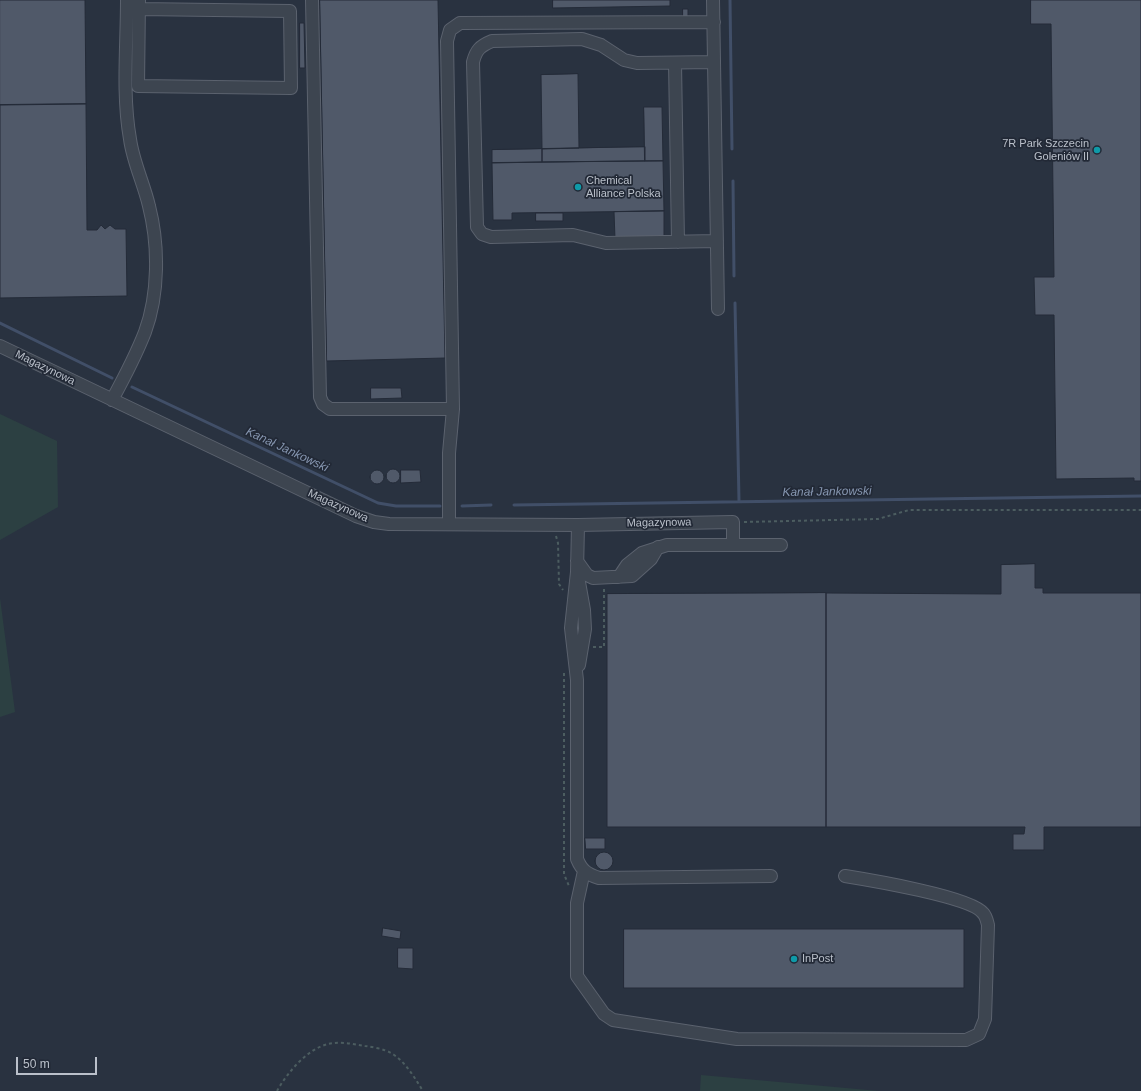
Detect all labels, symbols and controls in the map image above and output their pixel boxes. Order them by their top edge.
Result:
place label: 7R Park Szczecin Goleniów II [1002,137,1089,163]
marker: 7R Park Szczecin Goleniów II [1092,145,1102,155]
place label: Chemical Alliance Polska [586,174,661,200]
marker: Chemical Alliance Polska [573,182,583,192]
street label: Magazynowa [13,348,77,388]
water label: Kanał Jankowski [243,425,331,475]
water label: Kanał Jankowski [782,484,872,500]
street label: Magazynowa [306,487,370,525]
street label: Magazynowa [626,516,692,530]
place label: InPost [802,952,833,966]
marker: InPost [789,954,799,964]
scale bar [18,1049,99,1075]
text: 50 m [23,1057,50,1071]

